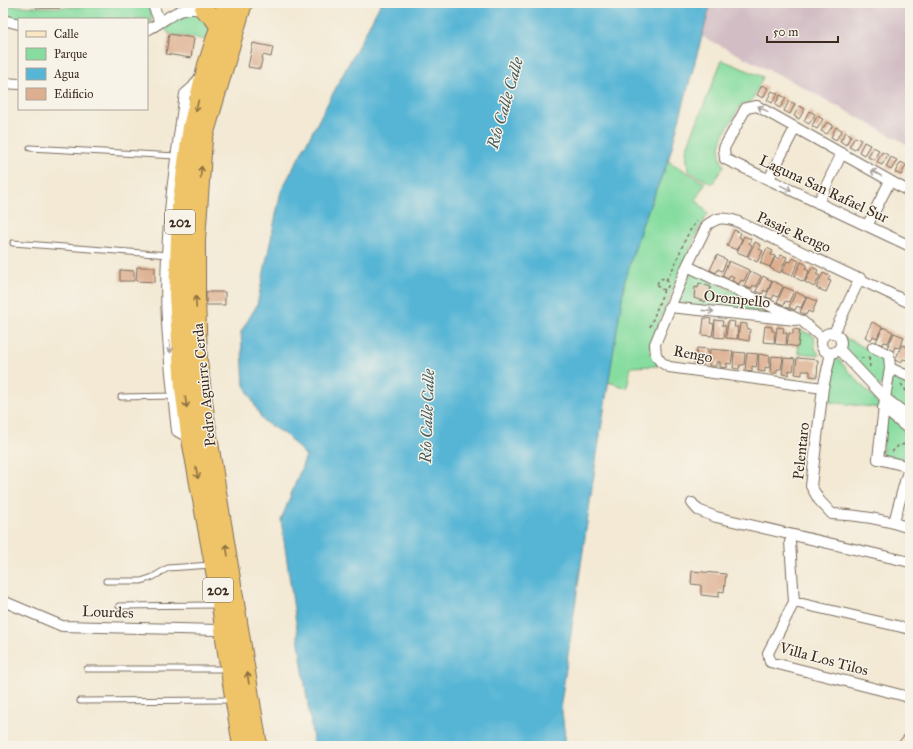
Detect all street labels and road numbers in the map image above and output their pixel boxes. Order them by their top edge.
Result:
street label: Laguna San Rafael Sur [756,151,892,227]
street label: Pasaje Rengo [754,208,834,256]
road number: 202 [165,210,195,234]
street label: Orompello [703,287,771,311]
street label: Pedro Aguirre Cerda [188,322,219,448]
street label: Rengo [672,341,714,367]
street label: Pelentaro [789,421,813,481]
road number: 202 [203,578,233,602]
street label: Lourdes [82,602,134,622]
street label: Villa Los Tilos [777,638,870,679]

